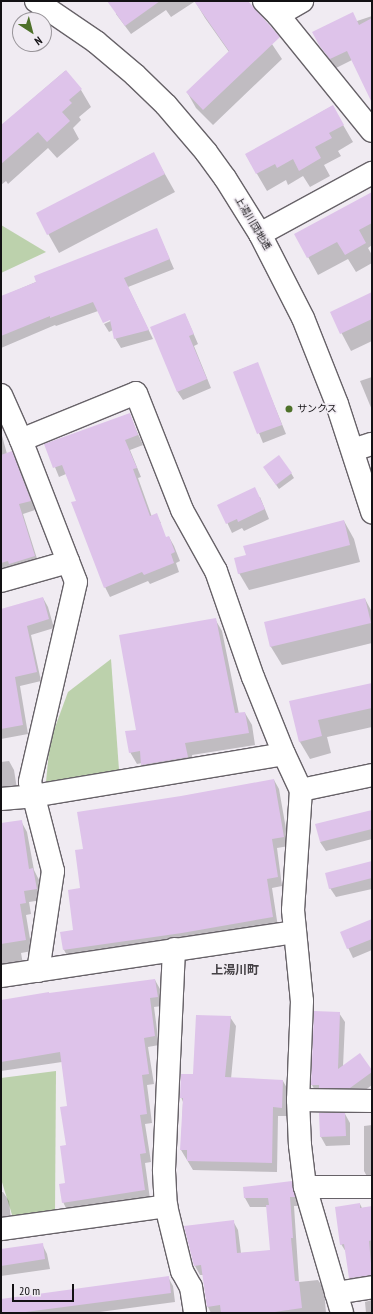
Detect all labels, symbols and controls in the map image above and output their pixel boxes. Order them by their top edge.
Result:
north arrow [12,12,52,52]
text: N [32,33,45,48]
street label: 上湯川団地通 [232,194,274,252]
place label: サンクス [297,403,337,415]
marker: サンクス [284,404,294,414]
district label: 上湯川町 [211,963,259,977]
scale bar [14,1276,76,1302]
text: 20 m [19,1283,40,1298]

